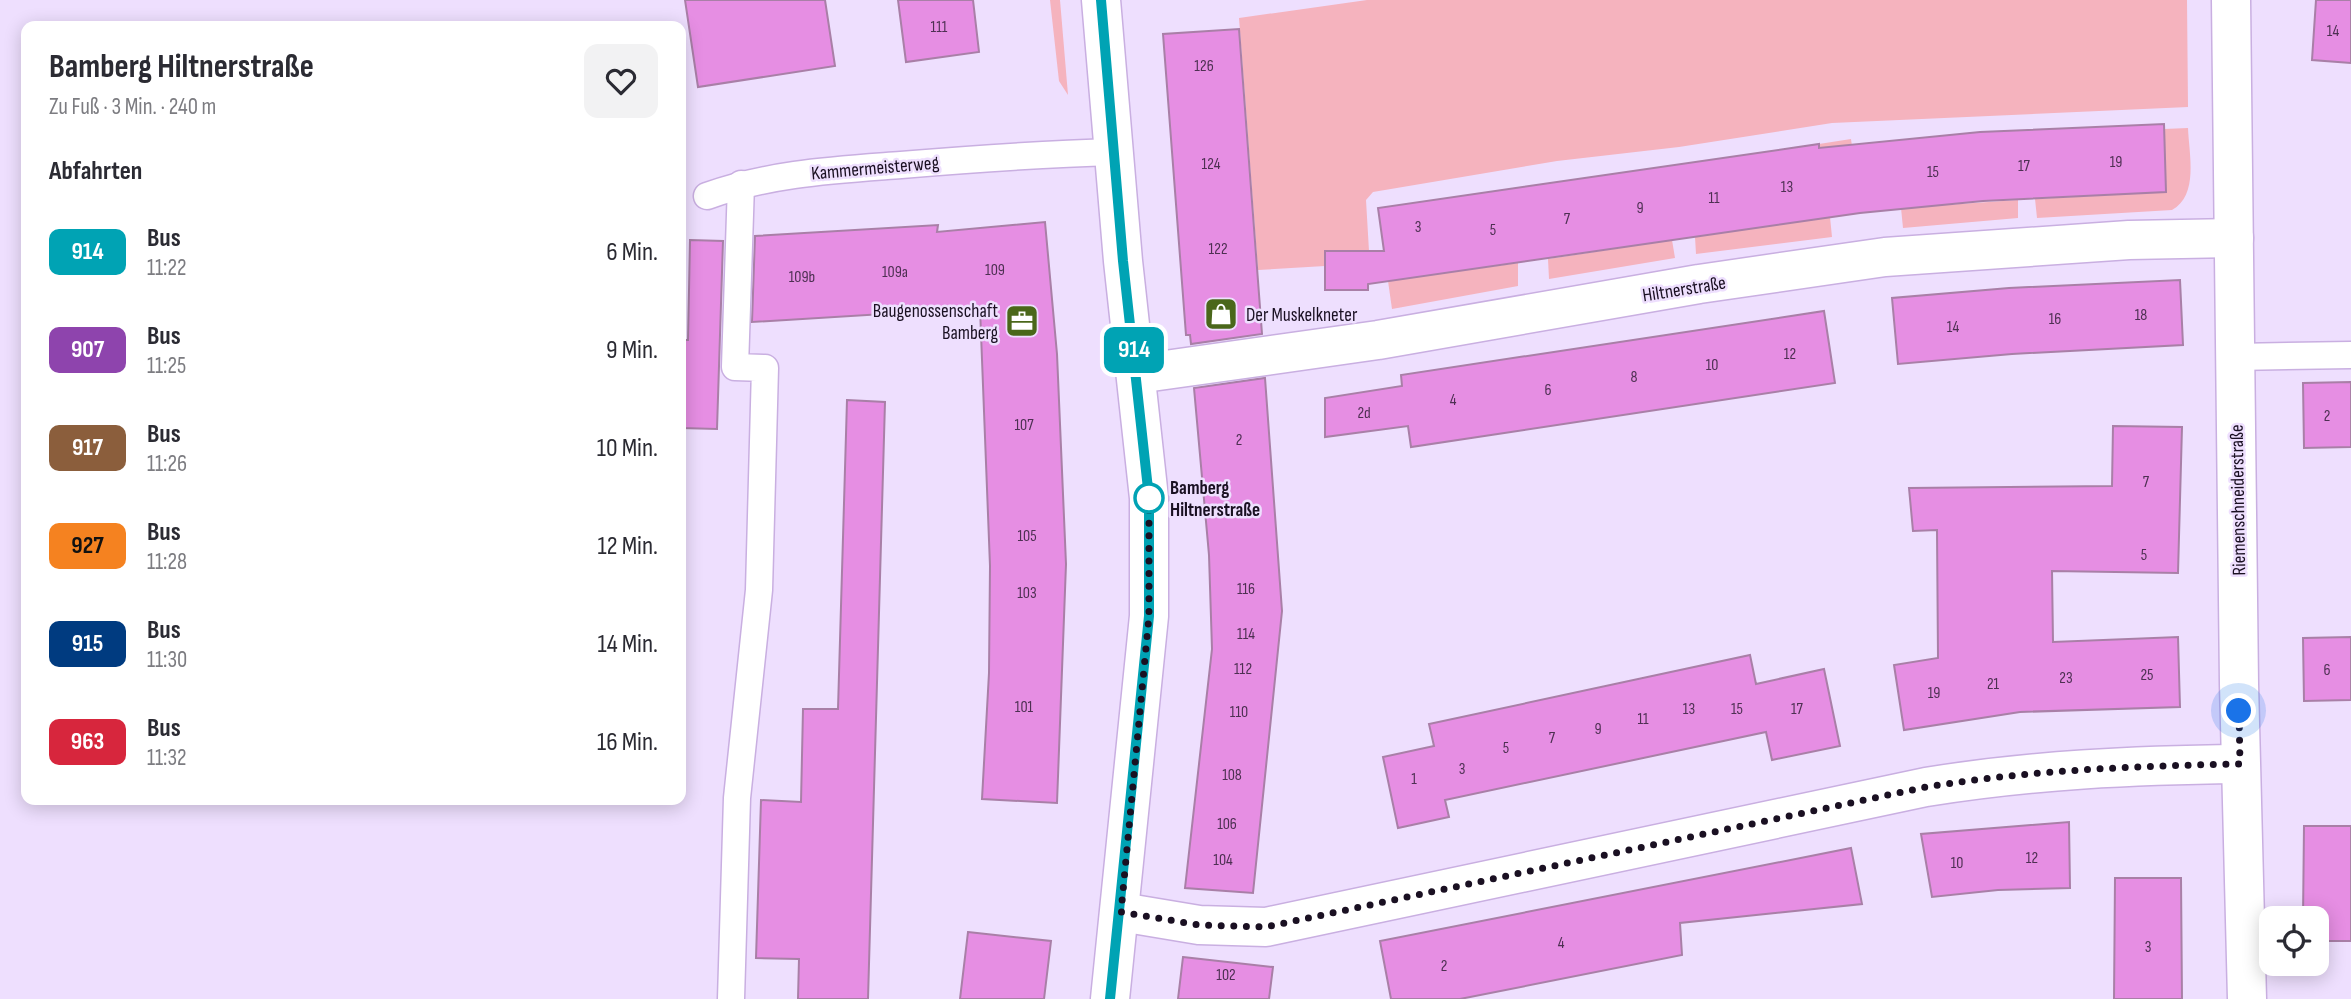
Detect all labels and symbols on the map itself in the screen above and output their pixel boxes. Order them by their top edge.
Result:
house number: 111 [931,18,948,37]
house number: 14 [2327,22,2339,41]
house number: 126 [1194,57,1214,76]
street label: Kammermeisterweg [810,151,940,186]
house number: 19 [2110,153,2122,172]
house number: 124 [1202,155,1221,174]
house number: 17 [2018,157,2031,176]
house number: 15 [1927,163,1939,182]
house number: 13 [1781,178,1793,197]
house number: 11 [1708,189,1720,208]
house number: 9 [1636,199,1644,218]
house number: 7 [1564,210,1571,229]
house number: 3 [1415,218,1421,237]
house number: 5 [1490,221,1496,240]
house number: 122 [1209,240,1227,259]
house number: 109 [985,261,1005,280]
house number: 109a [882,263,908,282]
house number: 109b [789,268,815,287]
street label: Hiltnerstraße [1641,272,1728,307]
shop icon: Der Muskelkneter [1202,295,1240,333]
place label: Baugenossenschaft Bamberg [873,300,998,345]
office icon: Baugenossenschaft Bamberg [1003,302,1041,340]
place label: Der Muskelkneter [1246,304,1358,327]
house number: 18 [2135,306,2147,325]
house number: 16 [2049,310,2061,329]
house number: 14 [1947,318,1959,337]
line badge: 914 [1094,327,1174,373]
house number: 12 [1784,345,1796,364]
house number: 10 [1706,356,1718,375]
house number: 8 [1630,368,1638,387]
house number: 6 [1544,381,1552,400]
house number: 4 [1450,391,1457,410]
house number: 2d [1357,404,1371,423]
house number: 2 [2324,407,2330,426]
house number: 107 [1014,416,1034,435]
street label: Riemenschneiderstraße [2226,424,2251,576]
house number: 2 [1236,431,1242,450]
house number: 7 [2143,473,2150,492]
place label: Bamberg Hiltnerstraße [1170,477,1260,522]
marker: Bamberg Hiltnerstraße [1134,483,1164,513]
house number: 105 [1017,527,1037,546]
house number: 5 [2141,546,2147,565]
house number: 116 [1237,580,1255,599]
house number: 103 [1017,584,1037,603]
house number: 114 [1237,625,1255,644]
house number: 112 [1234,660,1252,679]
house number: 6 [2323,661,2331,680]
house number: 25 [2140,666,2154,685]
house number: 23 [2059,669,2073,688]
house number: 21 [1987,675,2000,694]
house number: 19 [1928,684,1940,703]
your location [2221,693,2256,728]
house number: 101 [1015,698,1034,717]
house number: 13 [1683,700,1695,719]
house number: 15 [1731,700,1743,719]
house number: 17 [1791,700,1804,719]
house number: 110 [1230,703,1248,722]
house number: 11 [1637,710,1649,729]
house number: 9 [1594,720,1602,739]
house number: 7 [1549,729,1556,748]
house number: 5 [1503,739,1509,758]
house number: 3 [1459,760,1465,779]
house number: 108 [1222,766,1242,785]
house number: 1 [1411,770,1417,789]
house number: 106 [1217,815,1237,834]
house number: 12 [2026,849,2038,868]
house number: 104 [1213,851,1233,870]
house number: 10 [1951,854,1963,873]
house number: 4 [1558,934,1565,953]
house number: 3 [2145,938,2151,957]
house number: 2 [1441,957,1447,976]
house number: 102 [1216,966,1236,985]

